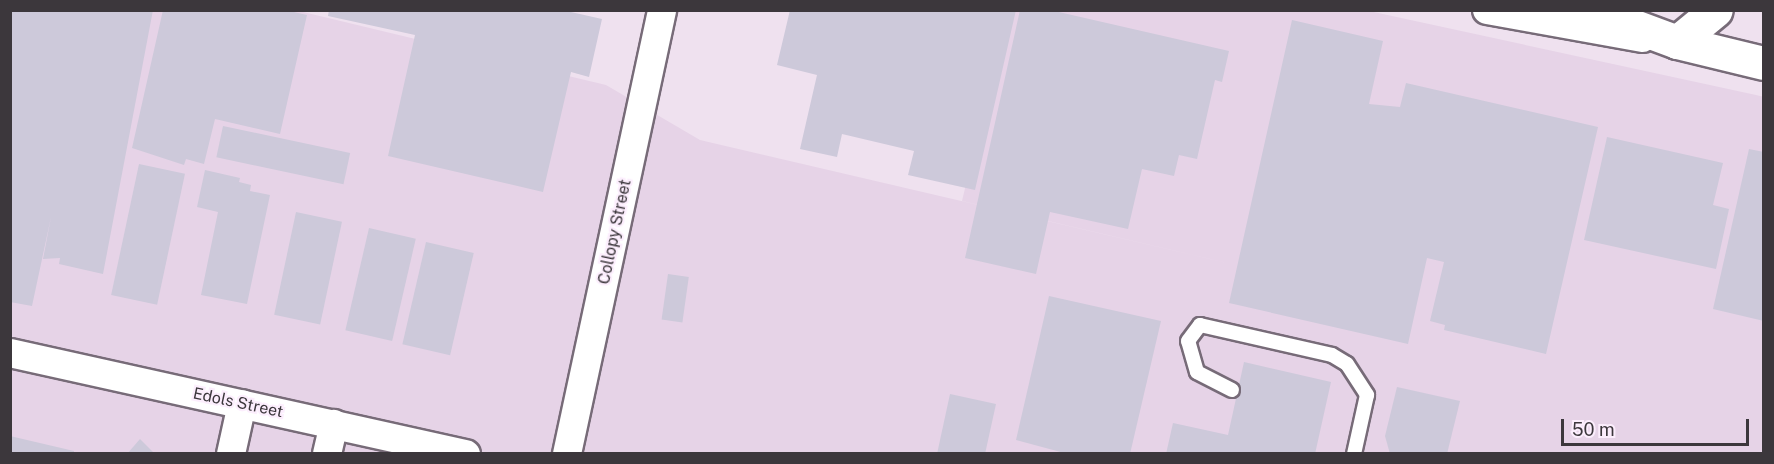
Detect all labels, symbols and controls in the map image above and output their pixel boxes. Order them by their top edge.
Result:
street label: Collopy Street [595,178,635,286]
street label: Edols Street [191,384,285,422]
scale bar [1564,407,1752,445]
text: 50 m [1572,419,1615,440]

